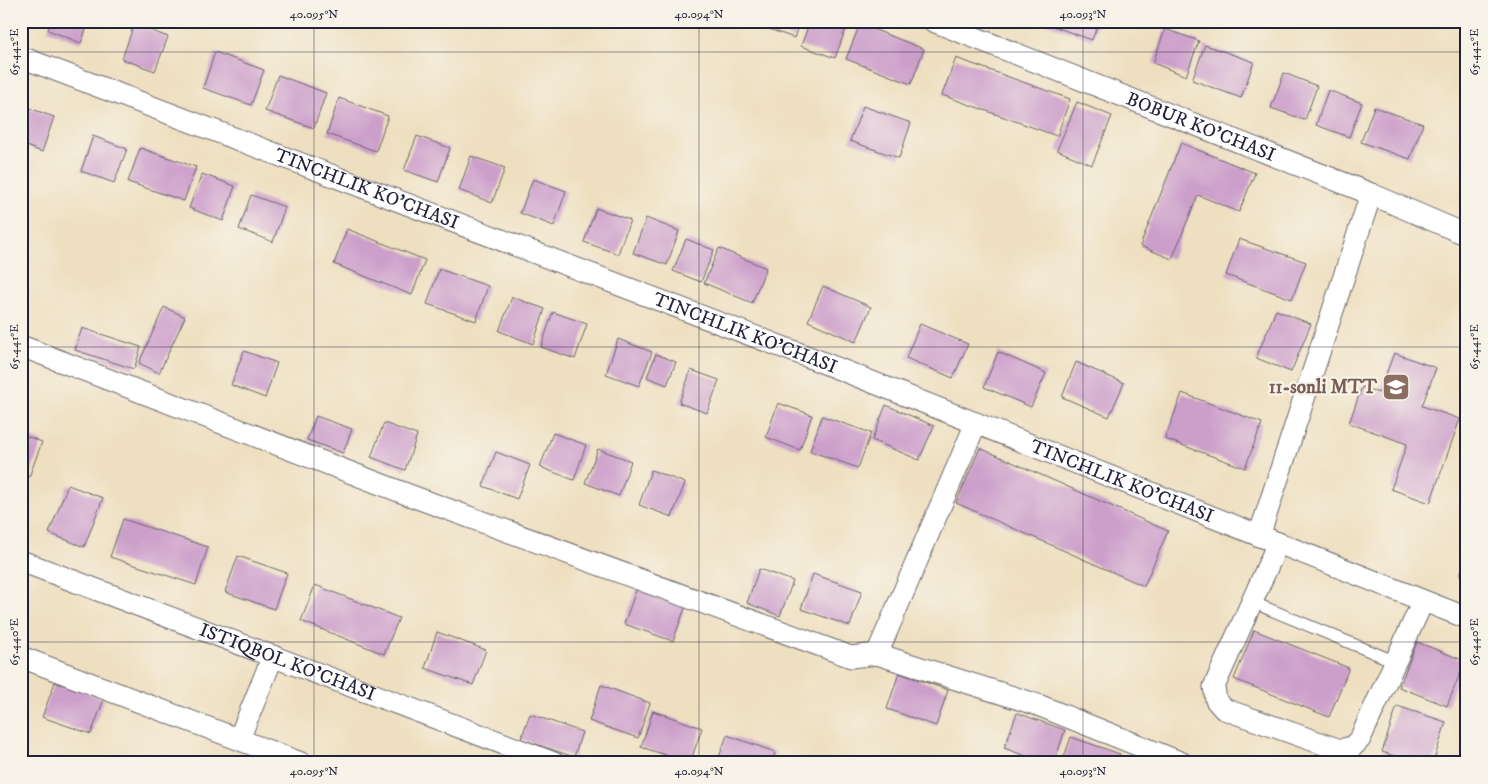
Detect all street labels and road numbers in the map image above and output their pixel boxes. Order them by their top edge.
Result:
street label: BOBUR KO'CHASI [1123,87,1279,167]
street label: TINCHLIK KO'CHASI [272,143,462,234]
street label: TINCHLIK KO'CHASI [650,287,841,379]
street label: TINCHLIK KO'CHASI [1027,435,1217,528]
street label: ISTIQBOL KO'CHASI [196,618,379,706]

